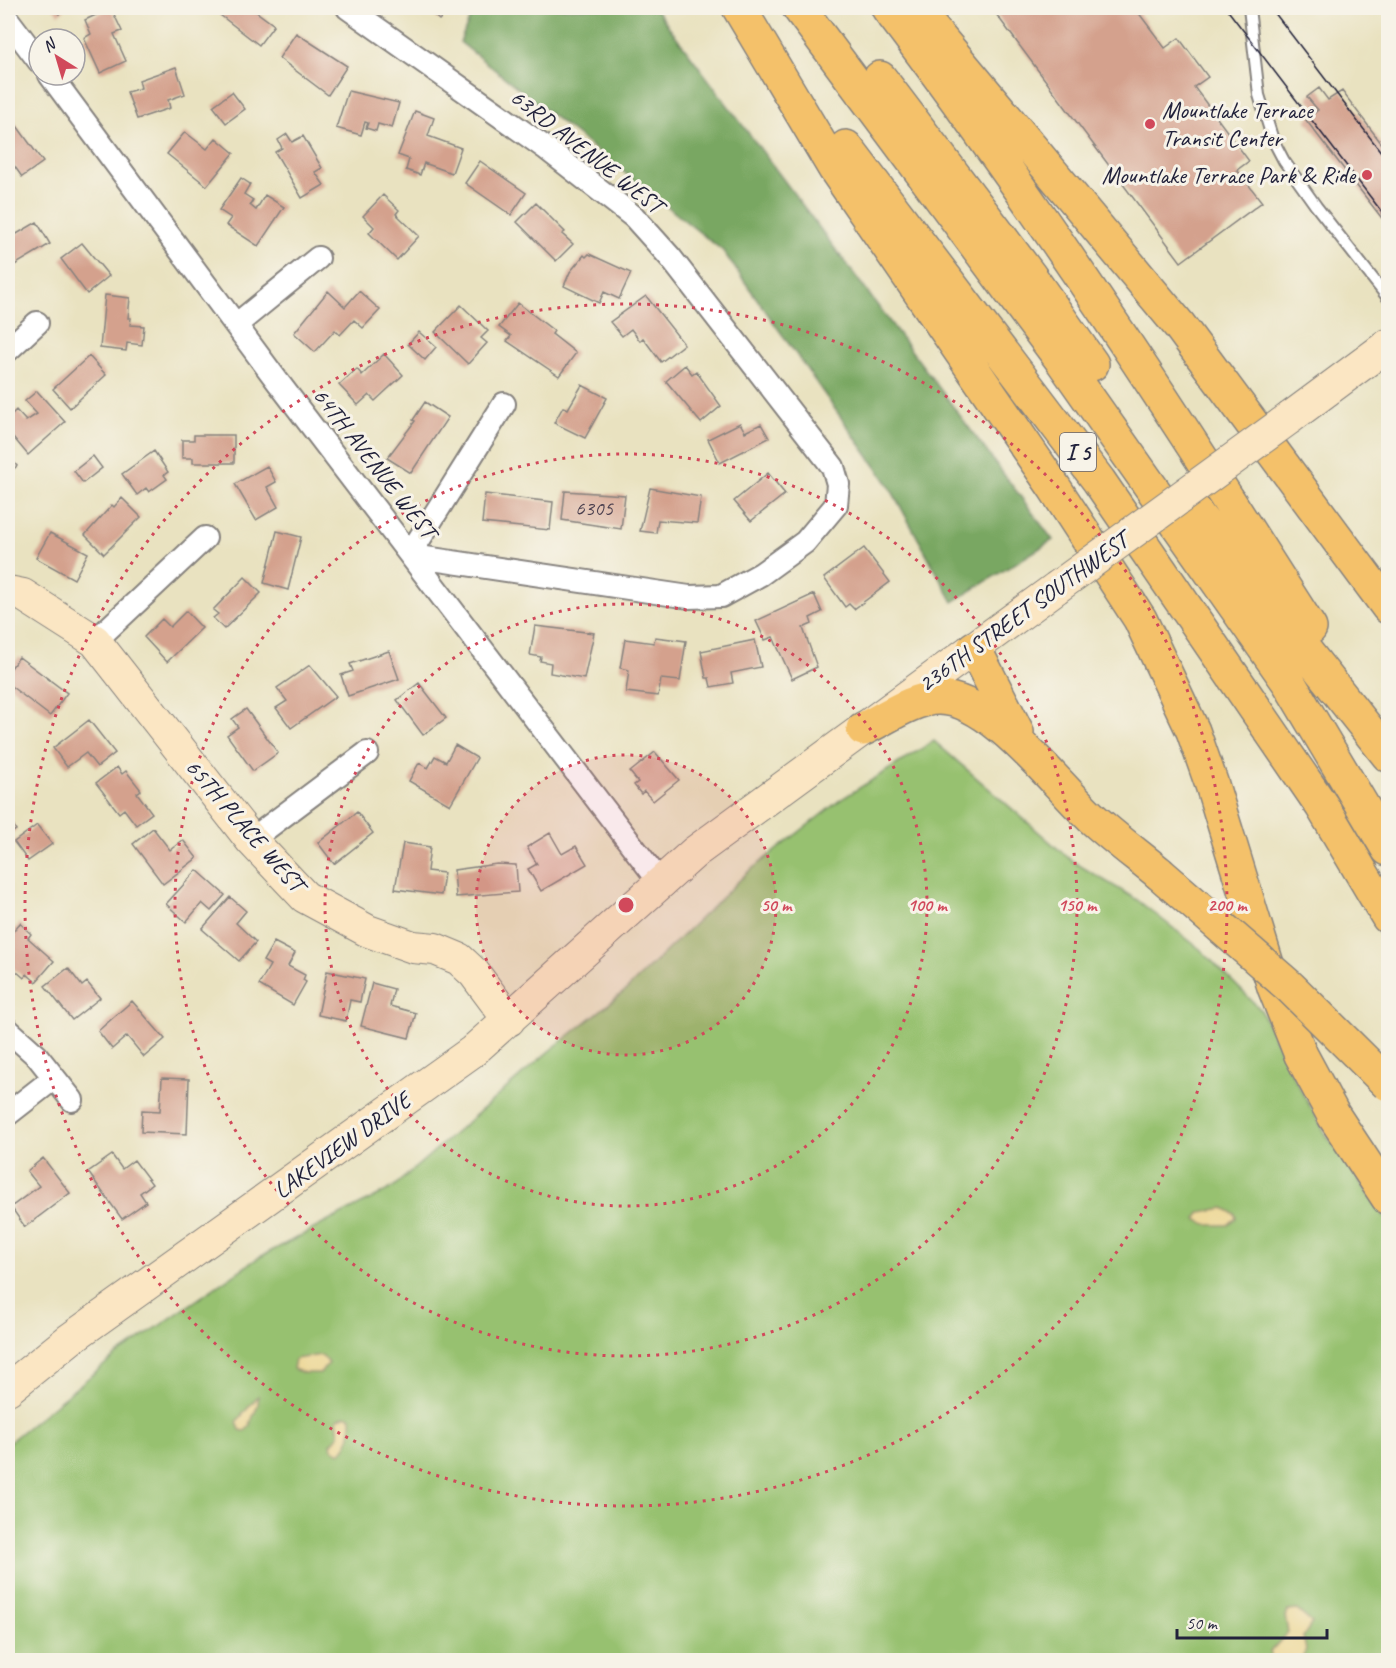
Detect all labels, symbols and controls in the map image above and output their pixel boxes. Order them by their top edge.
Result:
north arrow [27,27,87,87]
text: N [39,33,61,57]
street label: 63RD AVENUE WEST [504,82,674,223]
place label: Mountlake Terrace Transit Center [1162,95,1315,153]
marker: Mountlake Terrace Transit Center [1143,117,1157,131]
place label: Mountlake Terrace Park & Ride [1102,160,1357,190]
marker: Mountlake Terrace Park & Ride [1360,168,1374,182]
street label: 64TH AVENUE WEST [307,381,447,549]
road number: I 5 [1060,433,1096,471]
house number: 6305 [575,495,614,521]
street label: 236TH STREET SOUTHWEST [912,522,1139,698]
street label: 65TH PLACE WEST [179,752,315,902]
text: 50 m [761,894,793,916]
text: 100 m [908,894,948,916]
text: 150 m [1058,894,1098,916]
text: 200 m [1208,894,1248,916]
centre of rings [616,895,636,915]
street label: LAKEVIEW DRIVE [267,1083,419,1205]
scale bar [1177,1602,1327,1640]
text: 50 m [1186,1612,1219,1634]

